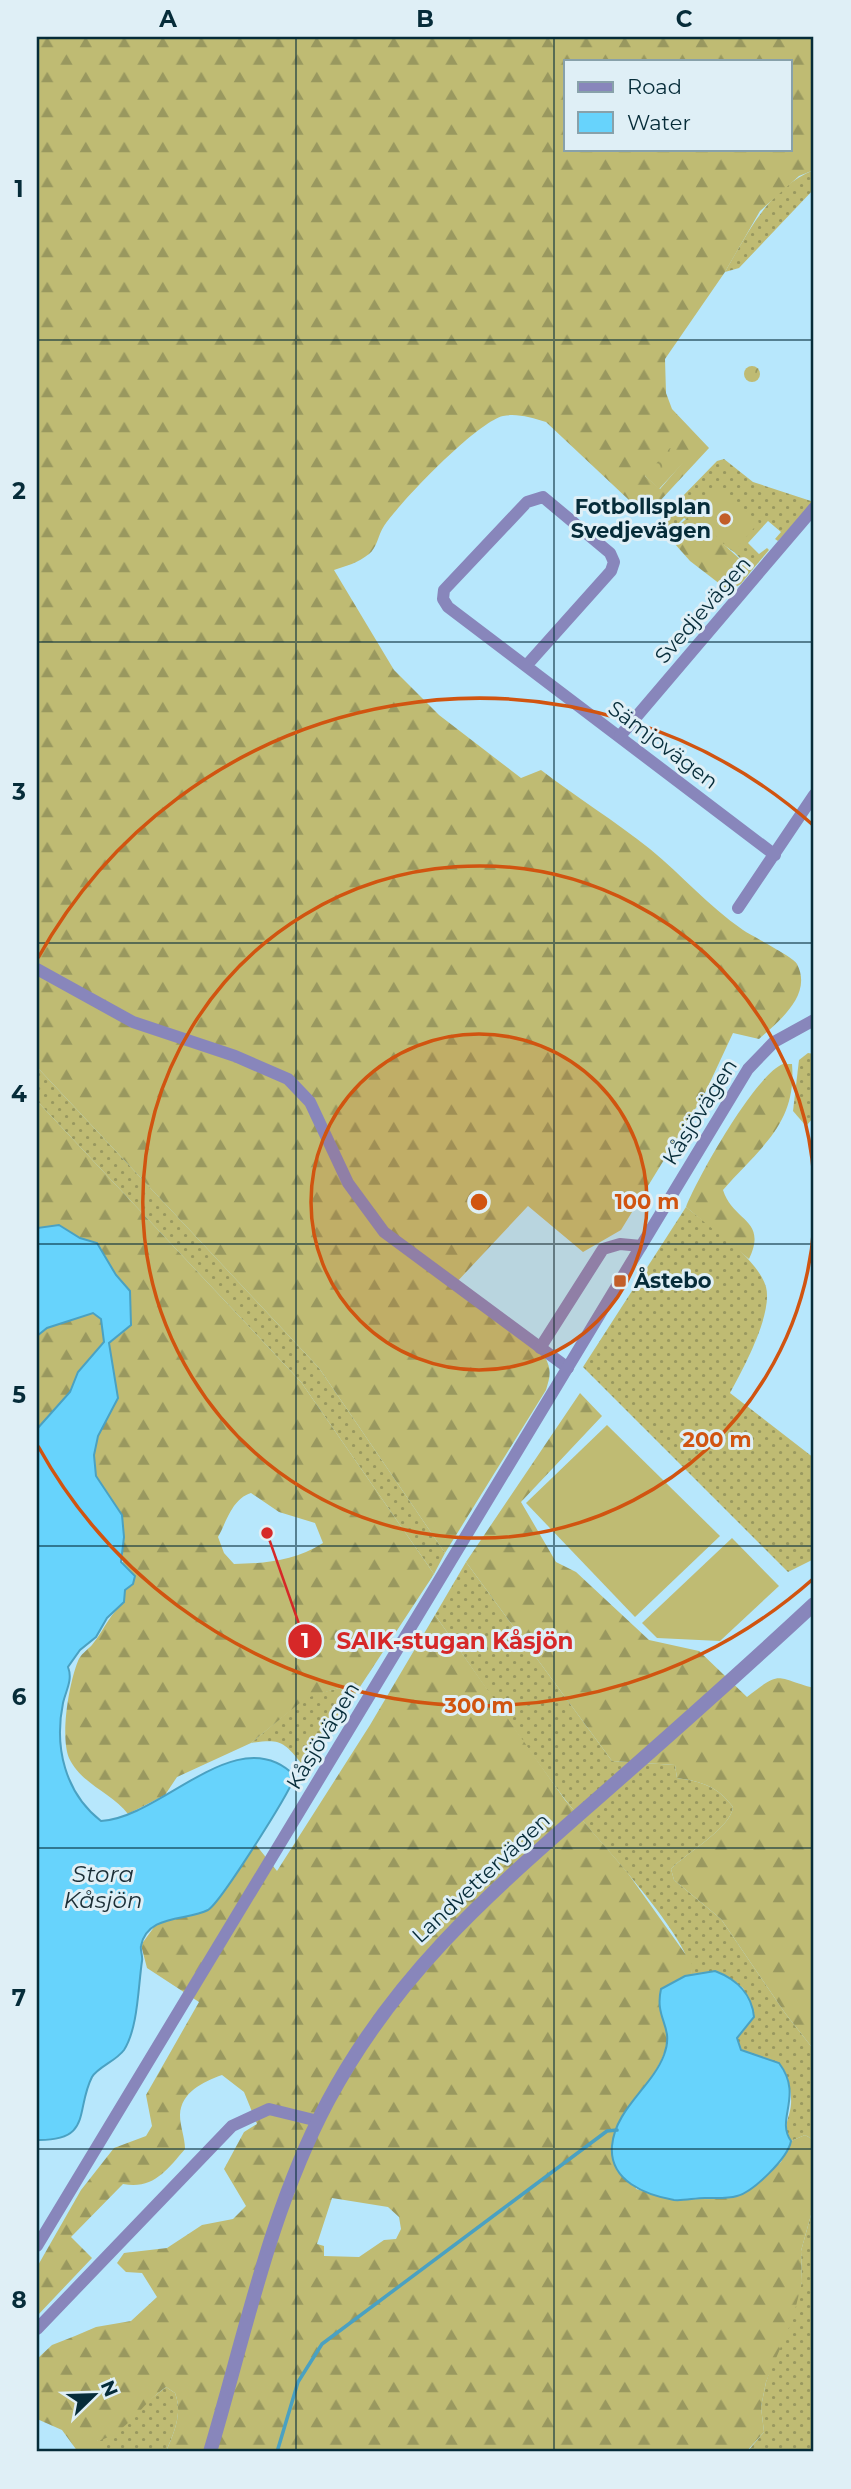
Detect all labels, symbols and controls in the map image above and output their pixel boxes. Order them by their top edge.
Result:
text: A [158,5,177,33]
text: B [416,5,434,33]
text: C [676,5,693,33]
legend [564,60,792,150]
text: Road [627,74,682,99]
text: Water [627,110,691,135]
text: 1 [14,175,24,203]
text: 2 [12,477,26,505]
place label: Fotbollsplan Svedjevägen [571,494,711,543]
marker: Fotbollsplan Svedjevägen [717,511,733,527]
street label: Svedjevägen [649,551,756,668]
street label: Sämjovägen [604,695,723,794]
text: 3 [11,778,26,806]
street label: Kåsjövägen [657,1054,742,1169]
text: 4 [11,1080,27,1108]
text: 100 m [615,1189,679,1214]
centre of rings [467,1190,491,1214]
place label: Åstebo [633,1266,712,1293]
marker: Åstebo [612,1273,628,1289]
text: 5 [12,1381,26,1409]
text: 200 m [683,1427,751,1452]
callout: SAIK-stugan Kåsjön [287,1619,587,1663]
text: SAIK-stugan Kåsjön [337,1627,573,1655]
text: 1 [301,1628,309,1653]
street label: Kåsjövägen [281,1678,364,1794]
text: 6 [12,1683,27,1711]
text: 300 m [444,1693,513,1718]
street label: Landvettervägen [407,1807,555,1948]
water label: Stora Kåsjön [64,1860,142,1914]
text: 7 [12,1984,26,2012]
text: 8 [11,2286,27,2314]
north arrow [60,2360,130,2430]
text: N [96,2377,123,2400]

